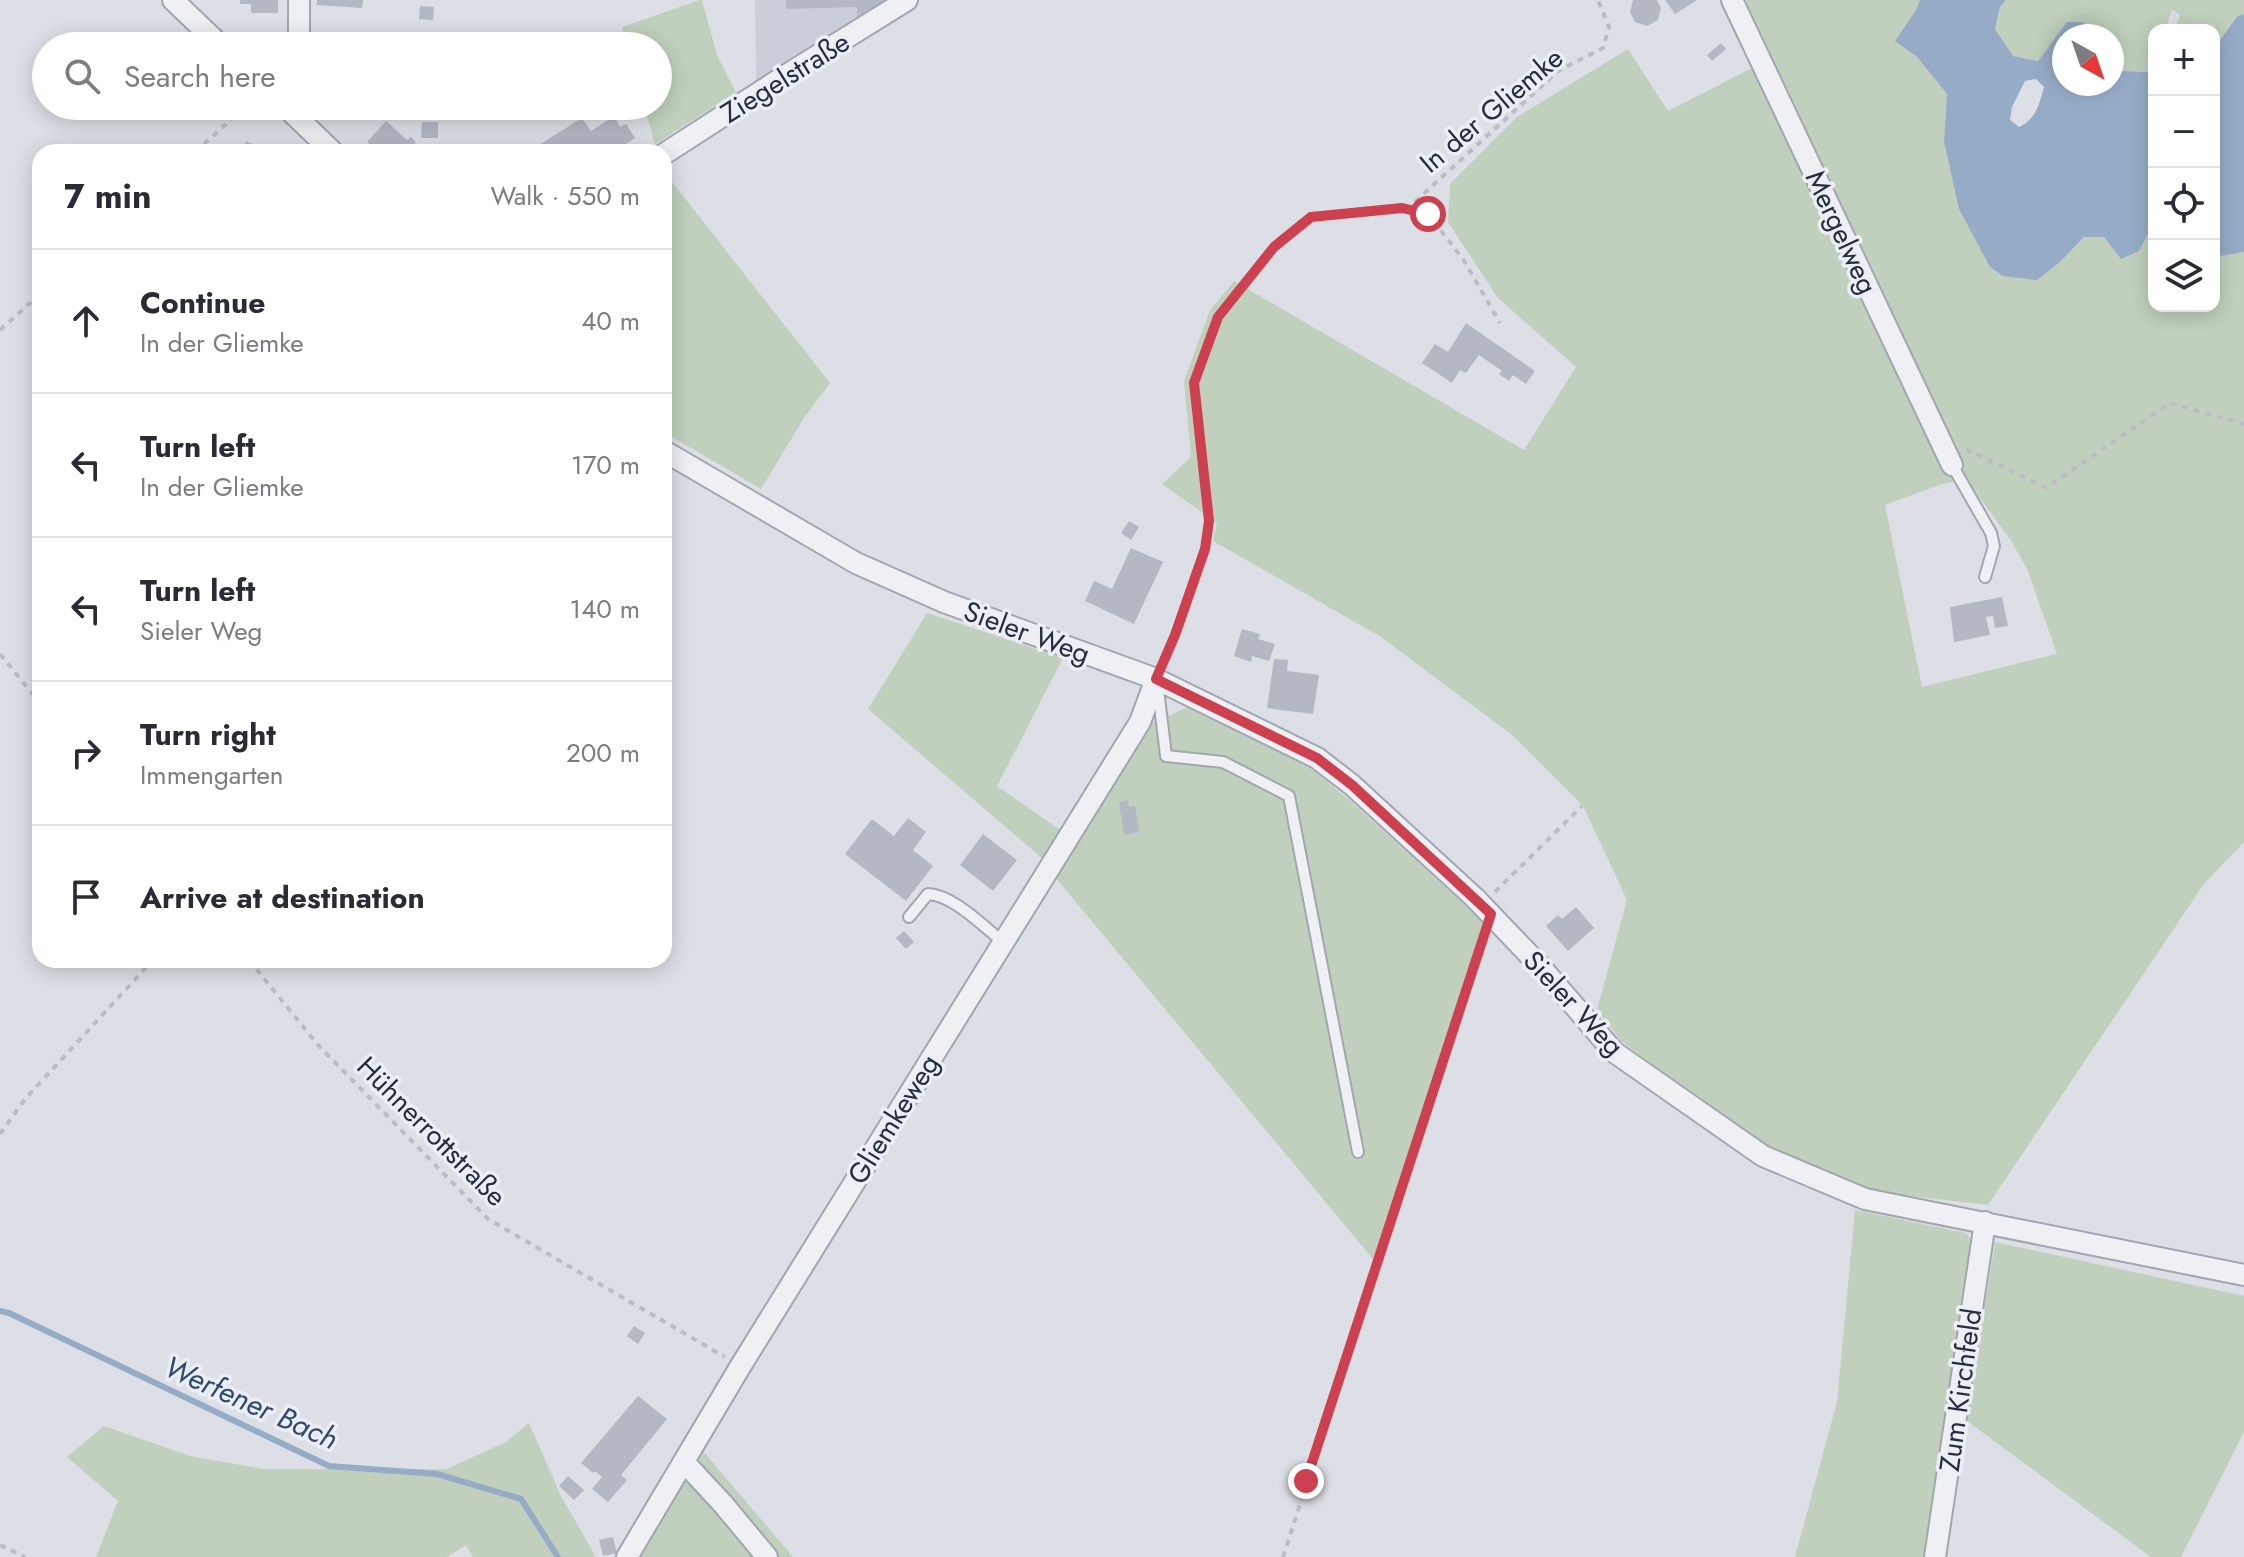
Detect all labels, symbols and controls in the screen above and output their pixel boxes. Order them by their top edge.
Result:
street label: Ziegelstraße [713,22,858,133]
north arrow [2052,24,2124,96]
map controls [2148,24,2220,312]
button: + [2148,24,2220,96]
search box [32,32,672,120]
street label: In der Gliemke [1411,38,1572,183]
icon: search [60,54,104,98]
text: Search here [124,55,276,98]
button: − [2148,96,2220,168]
street label: Mergelweg [1795,164,1888,301]
button: locate [2148,168,2220,240]
text: 7 min [64,172,152,221]
text: Walk · 550 m [491,177,640,215]
route start [1410,196,1446,232]
button: layers [2148,240,2220,312]
text: Continue [140,281,266,324]
icon: ahead [64,299,108,343]
text: 40 m [581,302,640,340]
text: In der Gliemke [140,324,304,362]
text: Turn left [140,425,255,468]
icon: left [64,443,108,487]
text: 170 m [571,446,640,484]
text: In der Gliemke [140,468,304,506]
text: Turn left [140,569,255,612]
icon: left [64,587,108,631]
text: 140 m [569,590,640,628]
street label: Sieler Weg [958,591,1096,674]
text: Sieler Weg [140,612,262,650]
text: Turn right [140,713,276,756]
icon: right [64,731,108,775]
text: 200 m [566,734,640,772]
text: Immengarten [140,756,284,794]
icon: arrive [64,875,108,919]
text: Arrive at destination [140,876,425,919]
street label: Sieler Weg [1514,941,1634,1066]
street label: Gliemkeweg [837,1046,950,1192]
street label: Hühnerrottstraße [347,1047,516,1216]
street label: Zum Kirchfeld [1929,1306,1992,1474]
water label: Werfener Bach [157,1345,345,1460]
route end [1288,1463,1324,1499]

